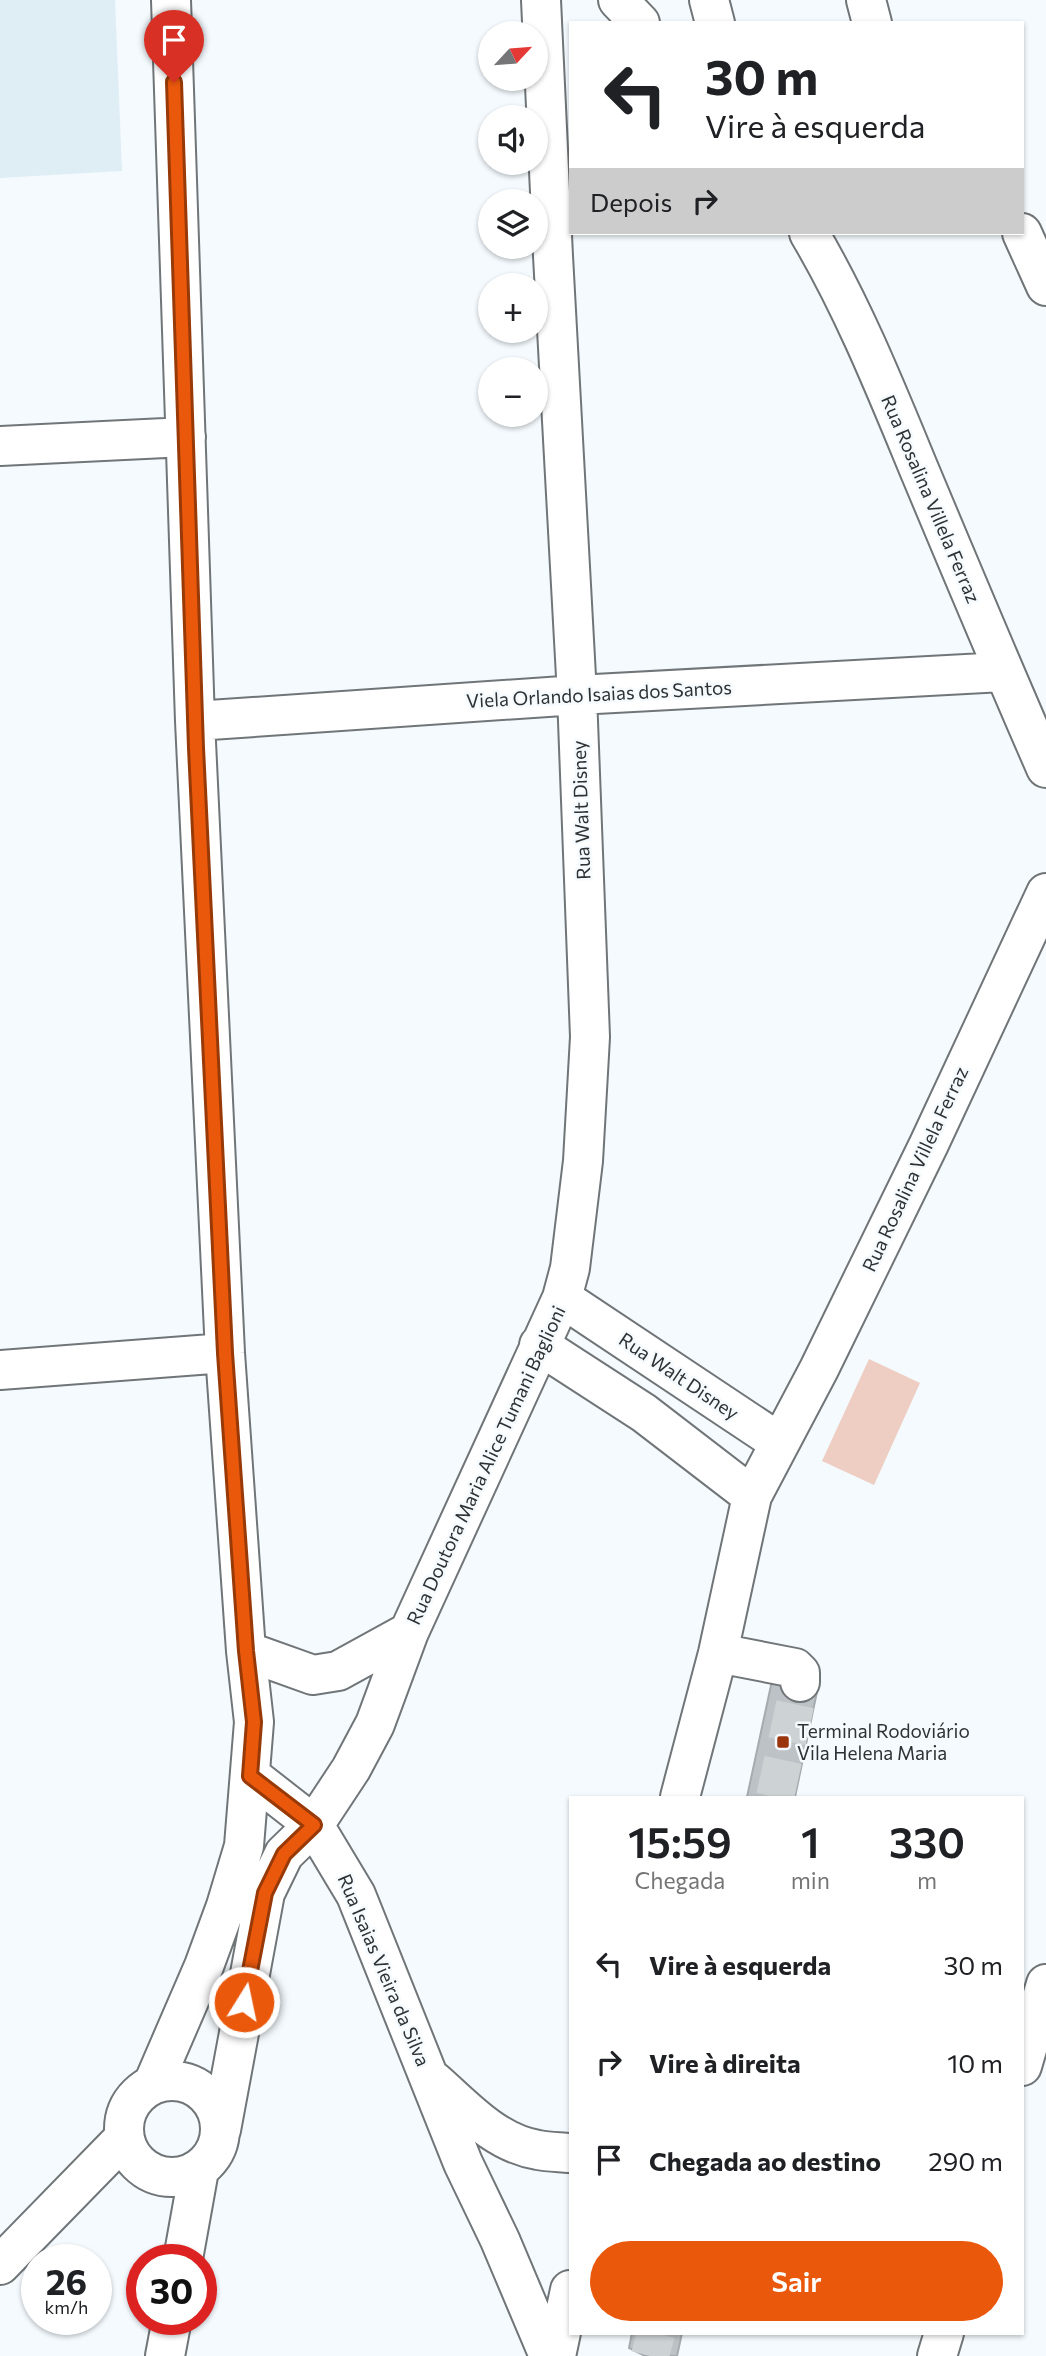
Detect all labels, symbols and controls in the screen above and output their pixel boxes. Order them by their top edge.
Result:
pin [144,10,204,82]
icon: arrive [155,21,193,59]
north arrow [478,21,548,91]
map controls [478,21,548,427]
text: 30 m [705,45,818,105]
icon: left [590,49,681,140]
button: sound [478,105,548,175]
text: Vire à esquerda [705,105,926,145]
icon: right [686,182,724,220]
text: Depois [590,186,672,217]
button: layers [478,189,548,259]
button: + [478,273,548,343]
button: − [478,357,548,427]
street label: Rua Rosalina Villela Ferraz [877,391,986,606]
street label: Viela Orlando Isaias dos Santos [466,675,732,712]
street label: Rua Walt Disney [567,740,594,880]
street label: Rua Rosalina Villela Ferraz [857,1063,972,1275]
street label: Rua Doutora Maria Alice Tumani Baglioni [401,1302,570,1628]
street label: Rua Walt Disney [615,1327,744,1424]
place label: Terminal Rodoviário Vila Helena Maria [797,1719,970,1764]
marker: Terminal Rodoviário Vila Helena Maria [775,1734,791,1750]
text: 15:59 [628,1815,732,1867]
text: 1 [801,1815,820,1867]
text: 330 [889,1815,965,1867]
text: Chegada [635,1866,725,1894]
text: min [791,1866,830,1894]
text: m [917,1866,937,1894]
street label: Rua Isaias Vieira da Silva [334,1870,435,2069]
icon: left [590,1945,628,1983]
text: Vire à esquerda [649,1949,831,1980]
text: 30 m [944,1949,1003,1980]
position arrow [207,1965,281,2039]
icon: right [590,2043,628,2081]
text: Vire à direita [649,2047,801,2078]
text: 10 m [947,2047,1003,2078]
icon: arrive [590,2141,628,2179]
text: Chegada ao destino [649,2145,881,2176]
text: 290 m [928,2145,1003,2176]
button: Sair [590,2241,1003,2321]
speed limit sign: 30 [126,2244,217,2335]
text: 26 [46,2259,87,2302]
text: km/h [45,2296,88,2318]

